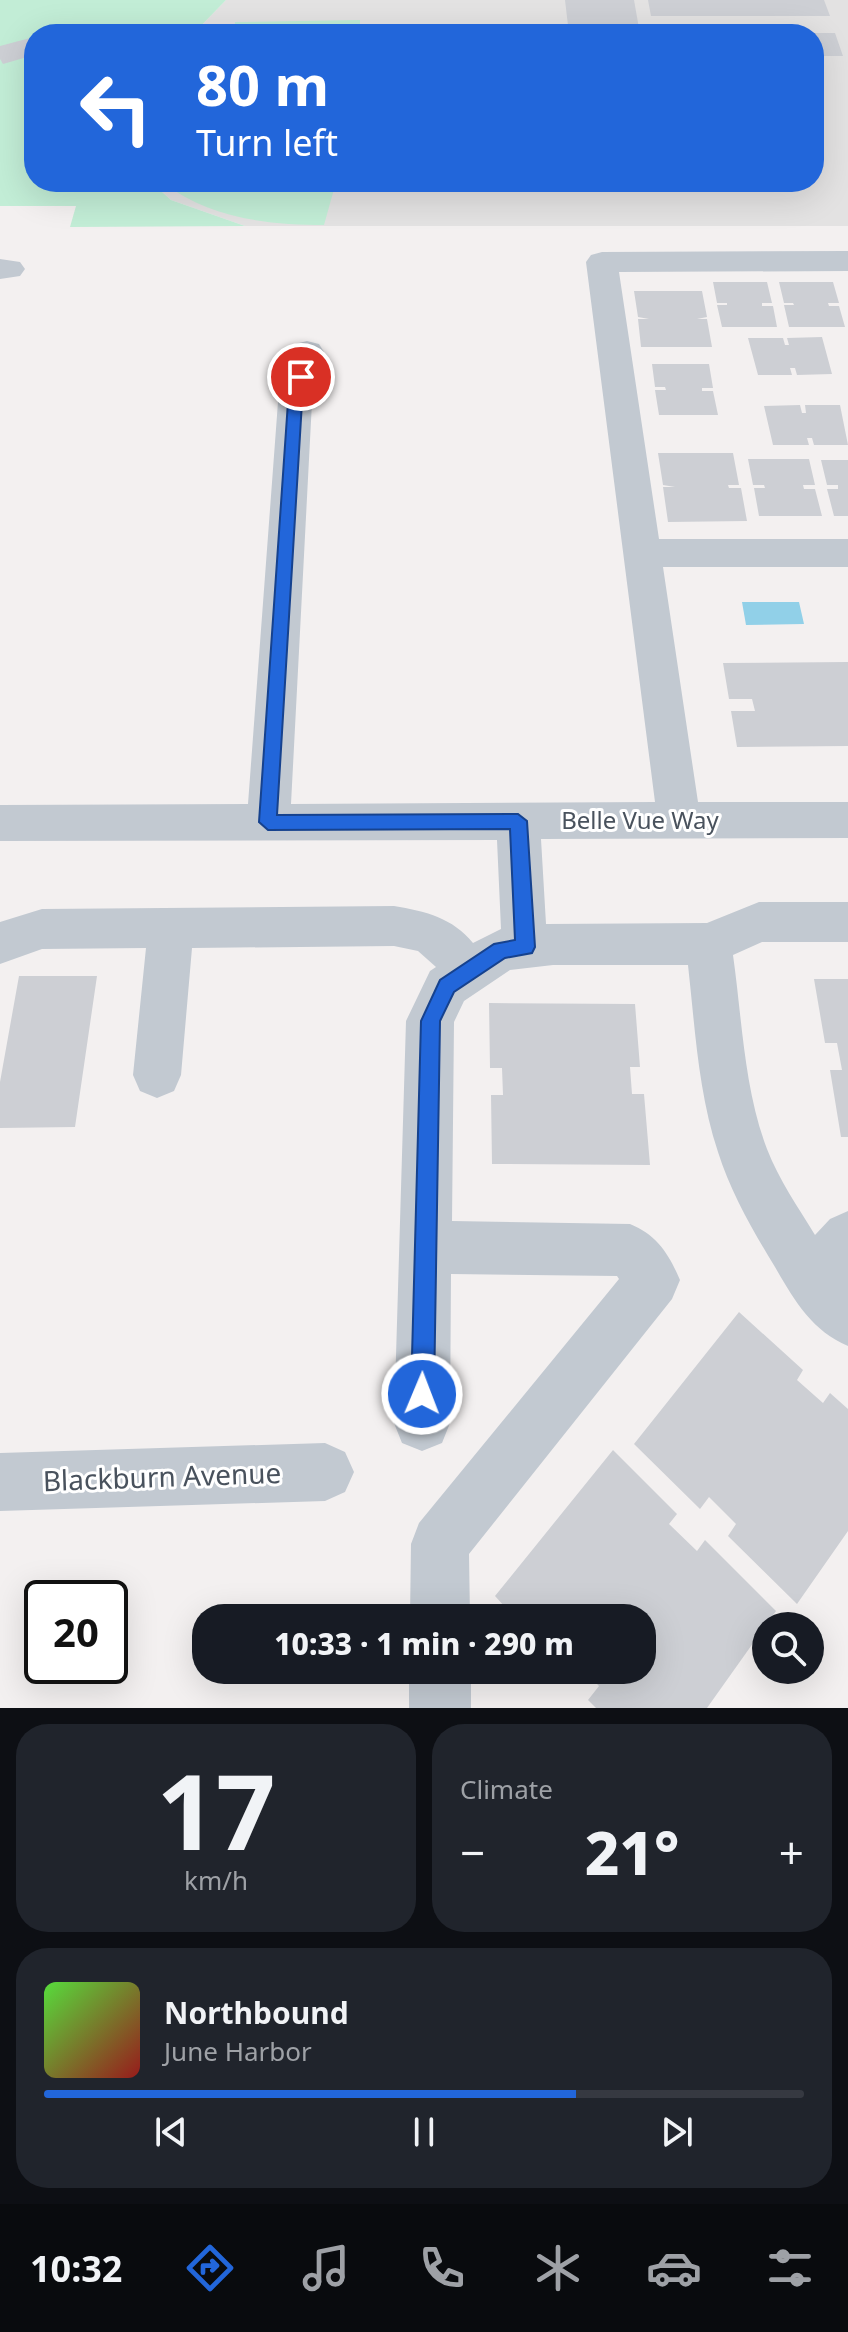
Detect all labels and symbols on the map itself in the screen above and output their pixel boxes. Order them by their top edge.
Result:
pin [267,343,335,411]
street label: Belle Vue Way [561,803,720,836]
position arrow [380,1352,464,1436]
street label: Blackburn Avenue [42,1453,282,1499]
speed limit sign: 20 [24,1580,128,1684]

